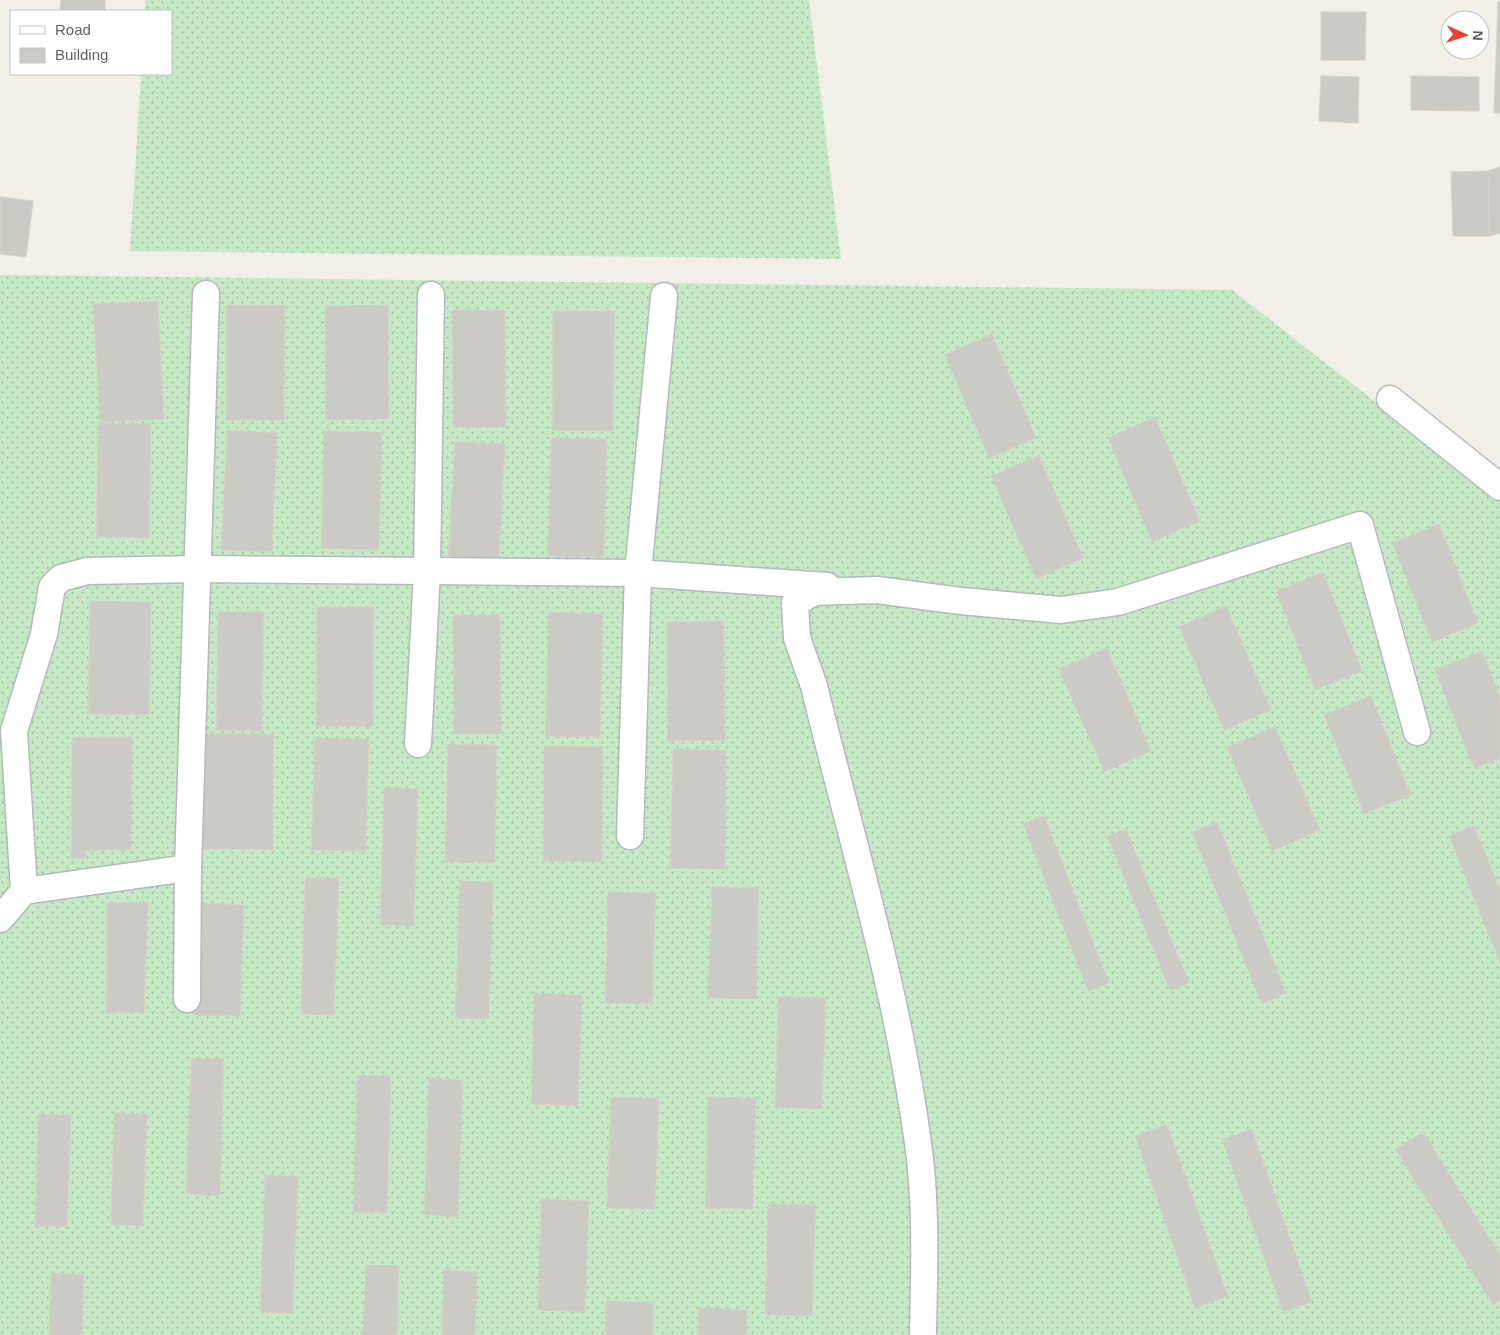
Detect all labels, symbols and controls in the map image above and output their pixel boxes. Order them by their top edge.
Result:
legend [10,10,172,75]
north arrow [1440,10,1490,60]
text: Road [55,21,91,38]
text: N [1470,30,1486,41]
text: Building [55,46,108,63]

